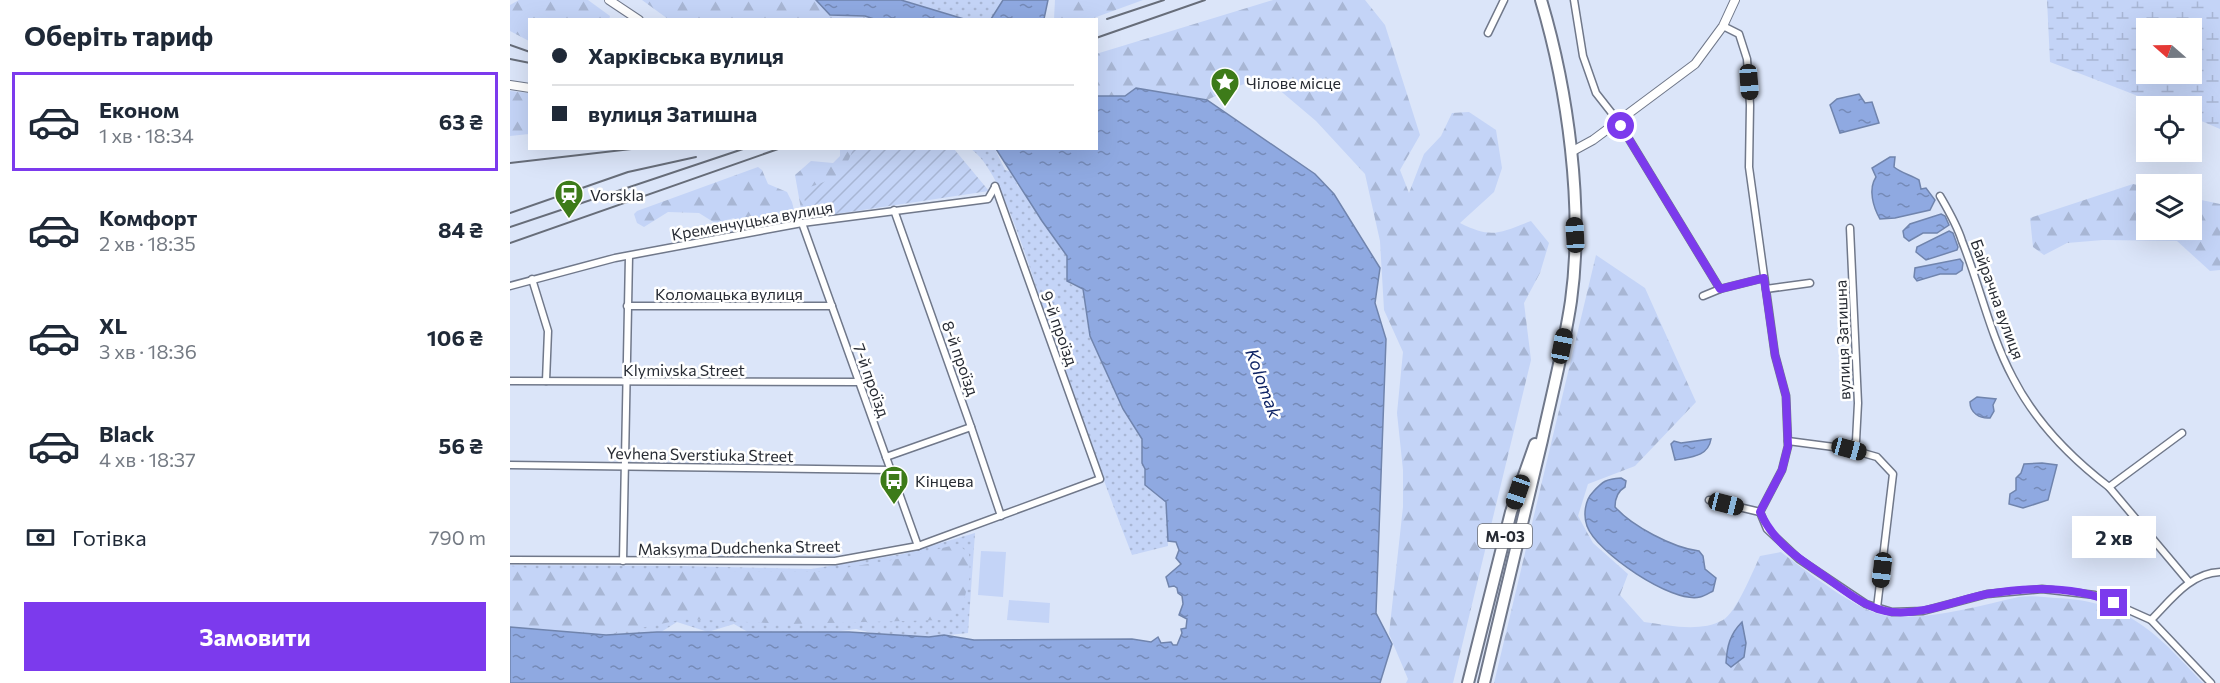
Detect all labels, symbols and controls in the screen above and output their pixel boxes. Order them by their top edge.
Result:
north arrow [2136,18,2202,84]
map controls [2136,18,2202,240]
text: Оберіть тариф [24,19,213,52]
text: Харківська вулиця [588,42,784,69]
car [1739,63,1759,101]
place icon: Чілове місце [1209,66,1241,108]
place label: Чілове місце [1246,73,1341,92]
icon: car [27,95,81,149]
text: Економ [99,96,179,123]
button: locate [2136,96,2202,162]
text: вулиця Затишна [588,100,757,127]
text: 63 ₴ [439,108,483,135]
route start [1607,112,1634,139]
text: 1 хв · 18:34 [99,123,194,147]
button: layers [2136,174,2202,240]
station icon: Vorskla [553,178,585,220]
place label: Vorskla [590,185,644,204]
street label: Кременчуцька вулиця [670,196,834,244]
icon: car [27,203,81,257]
text: Комфорт [99,204,197,231]
text: 84 ₴ [438,216,483,243]
car [1565,217,1585,253]
text: 2 хв · 18:35 [99,231,196,255]
street label: Байрачна вулиця [1967,236,2029,362]
street label: вулиця Затишна [1830,280,1854,400]
street label: Коломацька вулиця [655,284,803,303]
street label: 9-й проїзд [1038,288,1082,368]
icon: car [27,311,81,365]
text: XL [99,312,127,339]
street label: 8-й проїзд [939,318,983,398]
text: 106 ₴ [427,324,483,351]
car [1550,327,1574,365]
text: 3 хв · 18:36 [99,339,197,363]
street label: 7-й проїзд [850,341,894,420]
water label: Kolomak [1241,345,1287,422]
street label: Klymivska Street [623,360,745,379]
icon: car [27,419,81,473]
text: Black [99,420,154,447]
text: 56 ₴ [439,432,483,459]
car [1829,436,1869,462]
street label: Yevhena Sverstiuka Street [606,443,794,465]
text: 4 хв · 18:37 [99,447,196,471]
bus stop icon: Кінцева [878,464,910,506]
place label: Кінцева [915,471,974,490]
car [1504,472,1532,512]
car [1706,491,1746,517]
callout: 2 хв [2072,516,2156,558]
icon: cash [24,521,57,554]
text: Готівка [72,524,147,551]
road number: М-03 [1478,524,1532,548]
text: 790 m [429,525,486,549]
text: 2 хв [2095,525,2133,549]
street label: Maksyma Dudchenka Street [637,536,841,558]
car [1871,551,1893,589]
route end [2100,589,2127,616]
button: Замовити [24,602,486,671]

